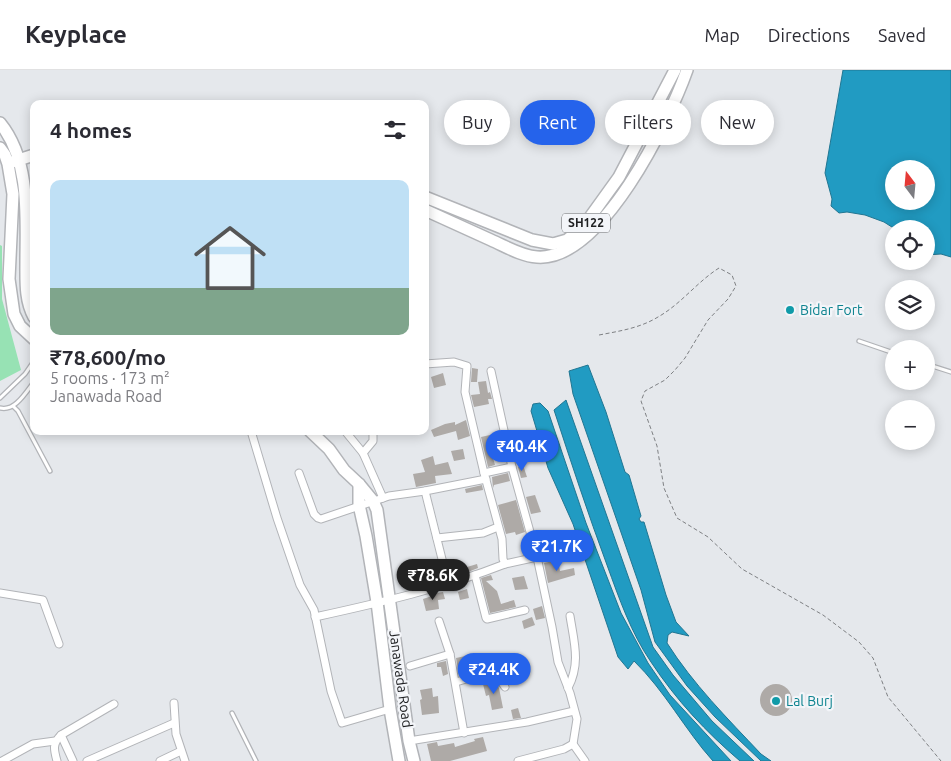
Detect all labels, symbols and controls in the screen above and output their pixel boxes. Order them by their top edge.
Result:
text: Keyplace [25,21,127,48]
text: Map [704,25,740,45]
text: Directions [768,25,850,45]
text: Saved [878,25,926,45]
chip: Buy [444,100,510,145]
chip: Rent [520,100,595,145]
chip: Filters [605,100,691,145]
chip: New [701,100,774,145]
icon: filters [381,116,409,144]
text: 4 homes [50,118,132,142]
north arrow [885,160,935,210]
map controls [885,160,935,450]
icon: home [185,213,275,303]
road number: SH122 [562,214,610,232]
button: locate [885,220,935,270]
button: layers [885,280,935,330]
place label: Bidar Fort [800,302,863,318]
marker: Bidar Fort [784,304,796,316]
button: + [885,340,935,390]
text: ₹78,600/mo [50,345,166,369]
text: 5 rooms · 173 m² [50,369,170,387]
text: Janawada Road [50,387,162,405]
button: − [885,400,935,450]
pin: ₹40.4K [481,430,563,472]
text: ₹40.4K [497,437,547,455]
pin: ₹21.7K [516,530,598,572]
text: ₹21.7K [532,537,582,555]
pin: ₹78.6K [392,558,474,601]
text: ₹78.6K [408,566,458,584]
street label: Janawada Road [386,629,416,729]
pin: ₹24.4K [453,652,535,695]
text: ₹24.4K [469,660,519,678]
place label: Lal Burj [786,693,833,709]
marker: Lal Burj [770,695,782,707]

